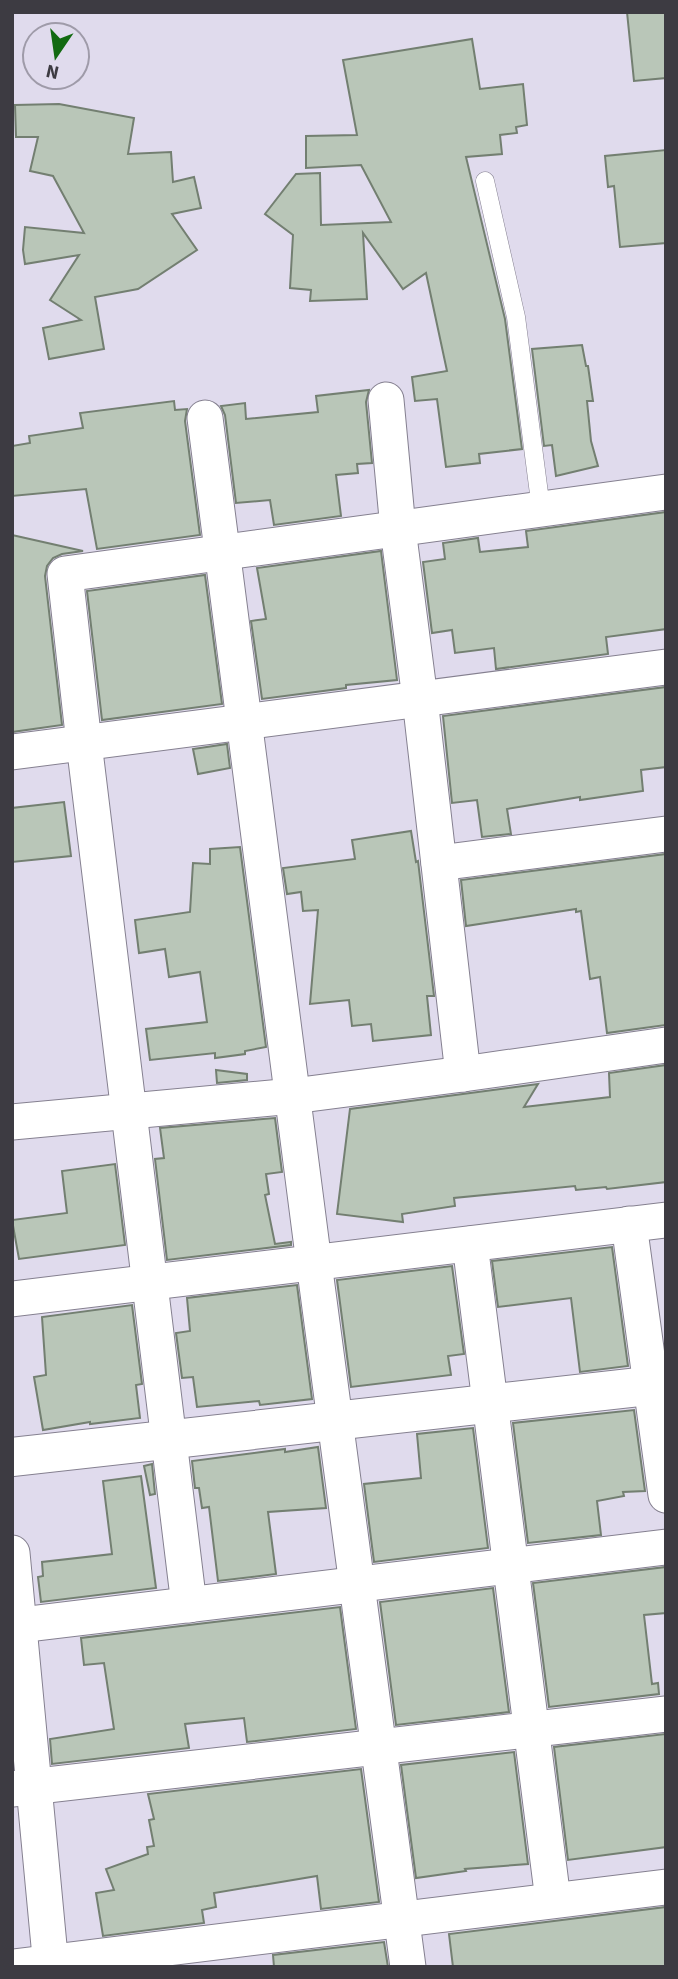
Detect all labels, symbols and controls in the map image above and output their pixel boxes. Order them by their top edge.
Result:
north arrow [21,21,91,91]
text: N [43,57,62,86]

